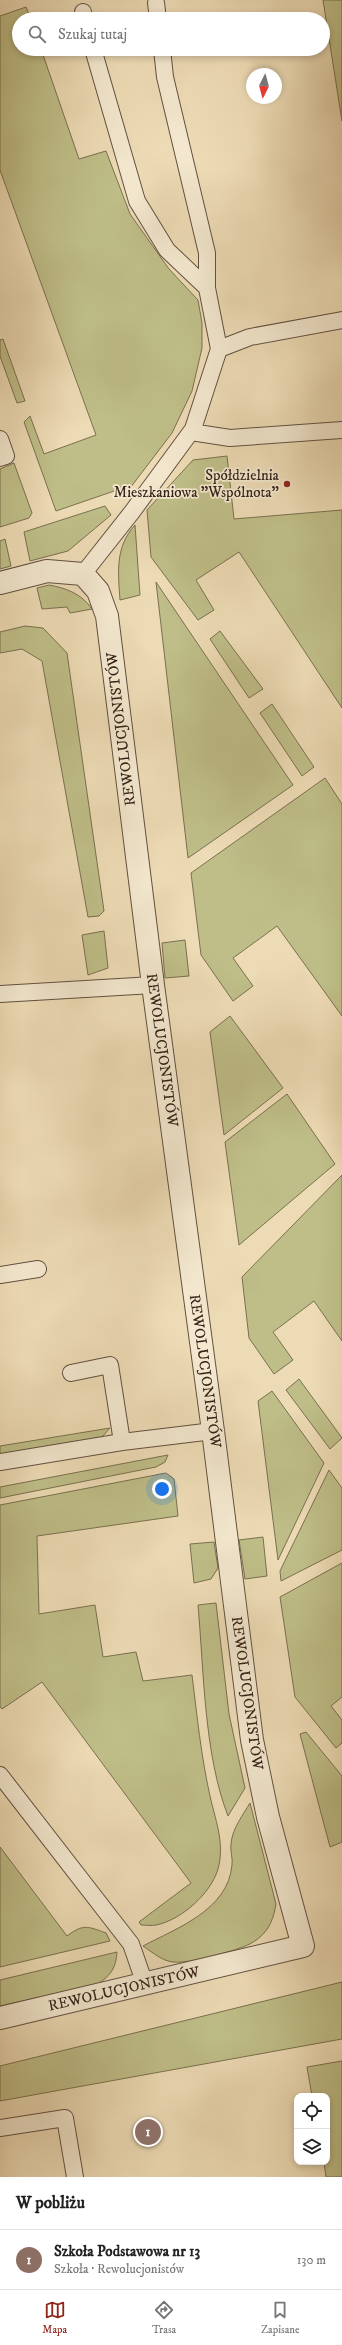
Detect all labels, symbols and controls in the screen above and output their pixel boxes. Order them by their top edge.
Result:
search box [12,12,330,56]
icon: search [26,23,48,45]
text: Szukaj tutaj [58,25,127,44]
north arrow [246,68,282,104]
place label: Spółdzielnia Mieszkaniowa "Wspólnota" [113,466,280,502]
marker: Spółdzielnia Mieszkaniowa "Wspólnota" [282,479,292,489]
street label: REWOLUCJONISTÓW [102,651,140,807]
street label: REWOLUCJONISTÓW [142,972,182,1128]
street label: REWOLUCJONISTÓW [185,1293,225,1449]
your location [152,1479,172,1499]
street label: REWOLUCJONISTÓW [227,1615,267,1771]
street label: REWOLUCJONISTÓW [46,1962,202,2016]
map controls [294,2093,330,2165]
button: locate [294,2093,330,2129]
pin: 1 [135,2117,161,2147]
button: layers [294,2129,330,2165]
text: W pobliżu [16,2192,85,2214]
text: Szkoła Podstawowa nr 13 [54,2242,200,2261]
text: 1 [27,2252,31,2268]
text: 130 m [297,2252,326,2268]
text: Szkoła · Rewolucjonistów [54,2261,184,2277]
tab: Mapa [42,2299,67,2337]
tab: Trasa [152,2299,176,2337]
tab: Zapisane [261,2299,300,2337]

